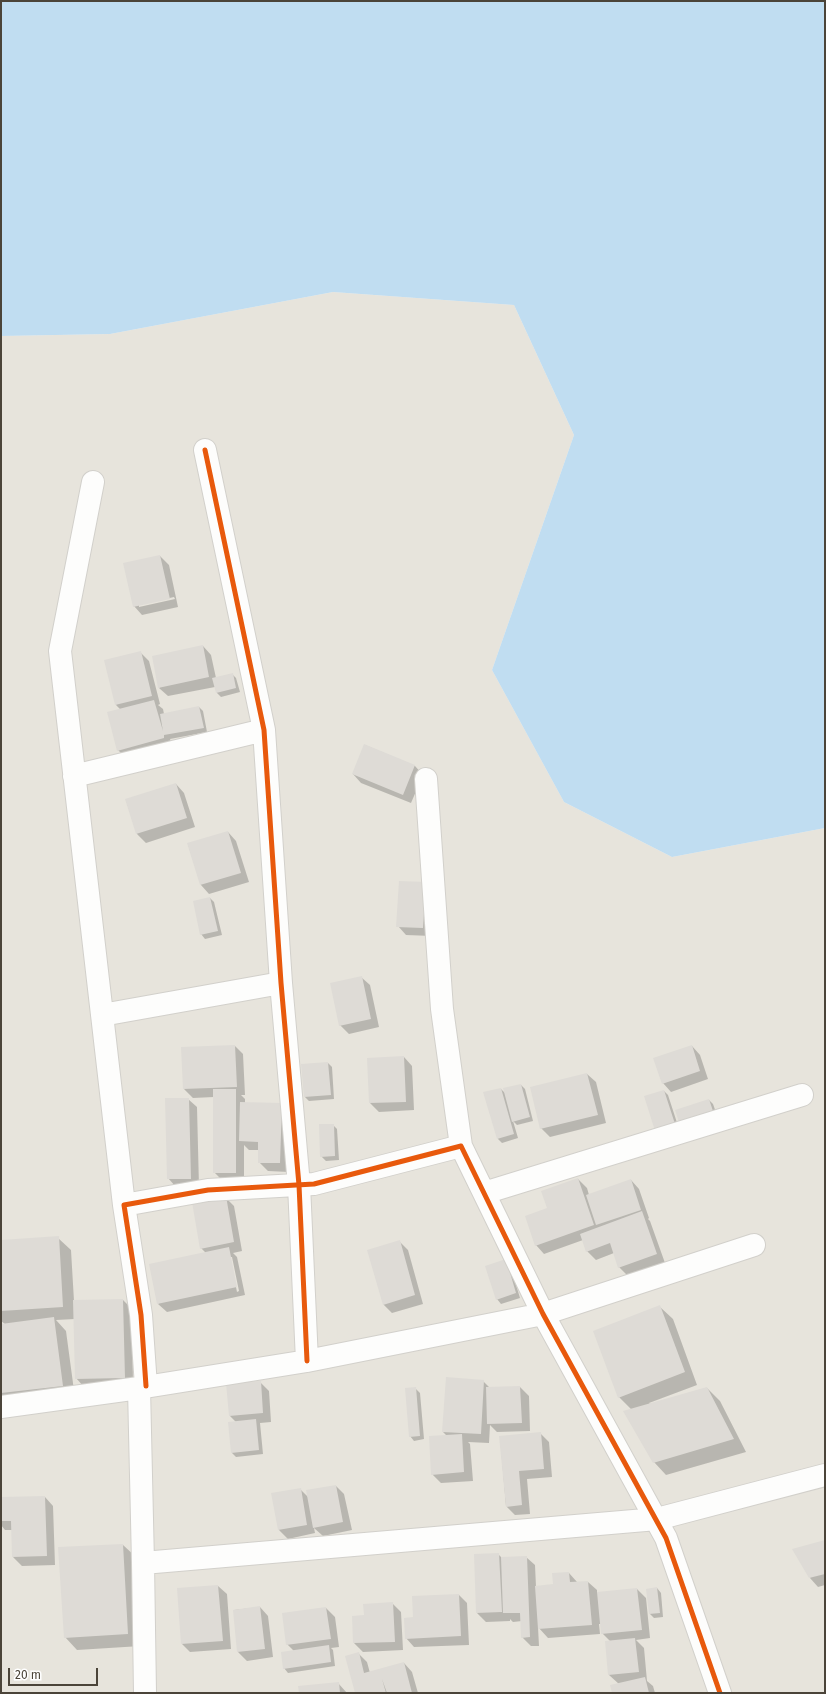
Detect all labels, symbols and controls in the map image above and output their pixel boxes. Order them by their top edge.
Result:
scale bar [10,1660,100,1686]
text: 20 m [15,1668,41,1682]

